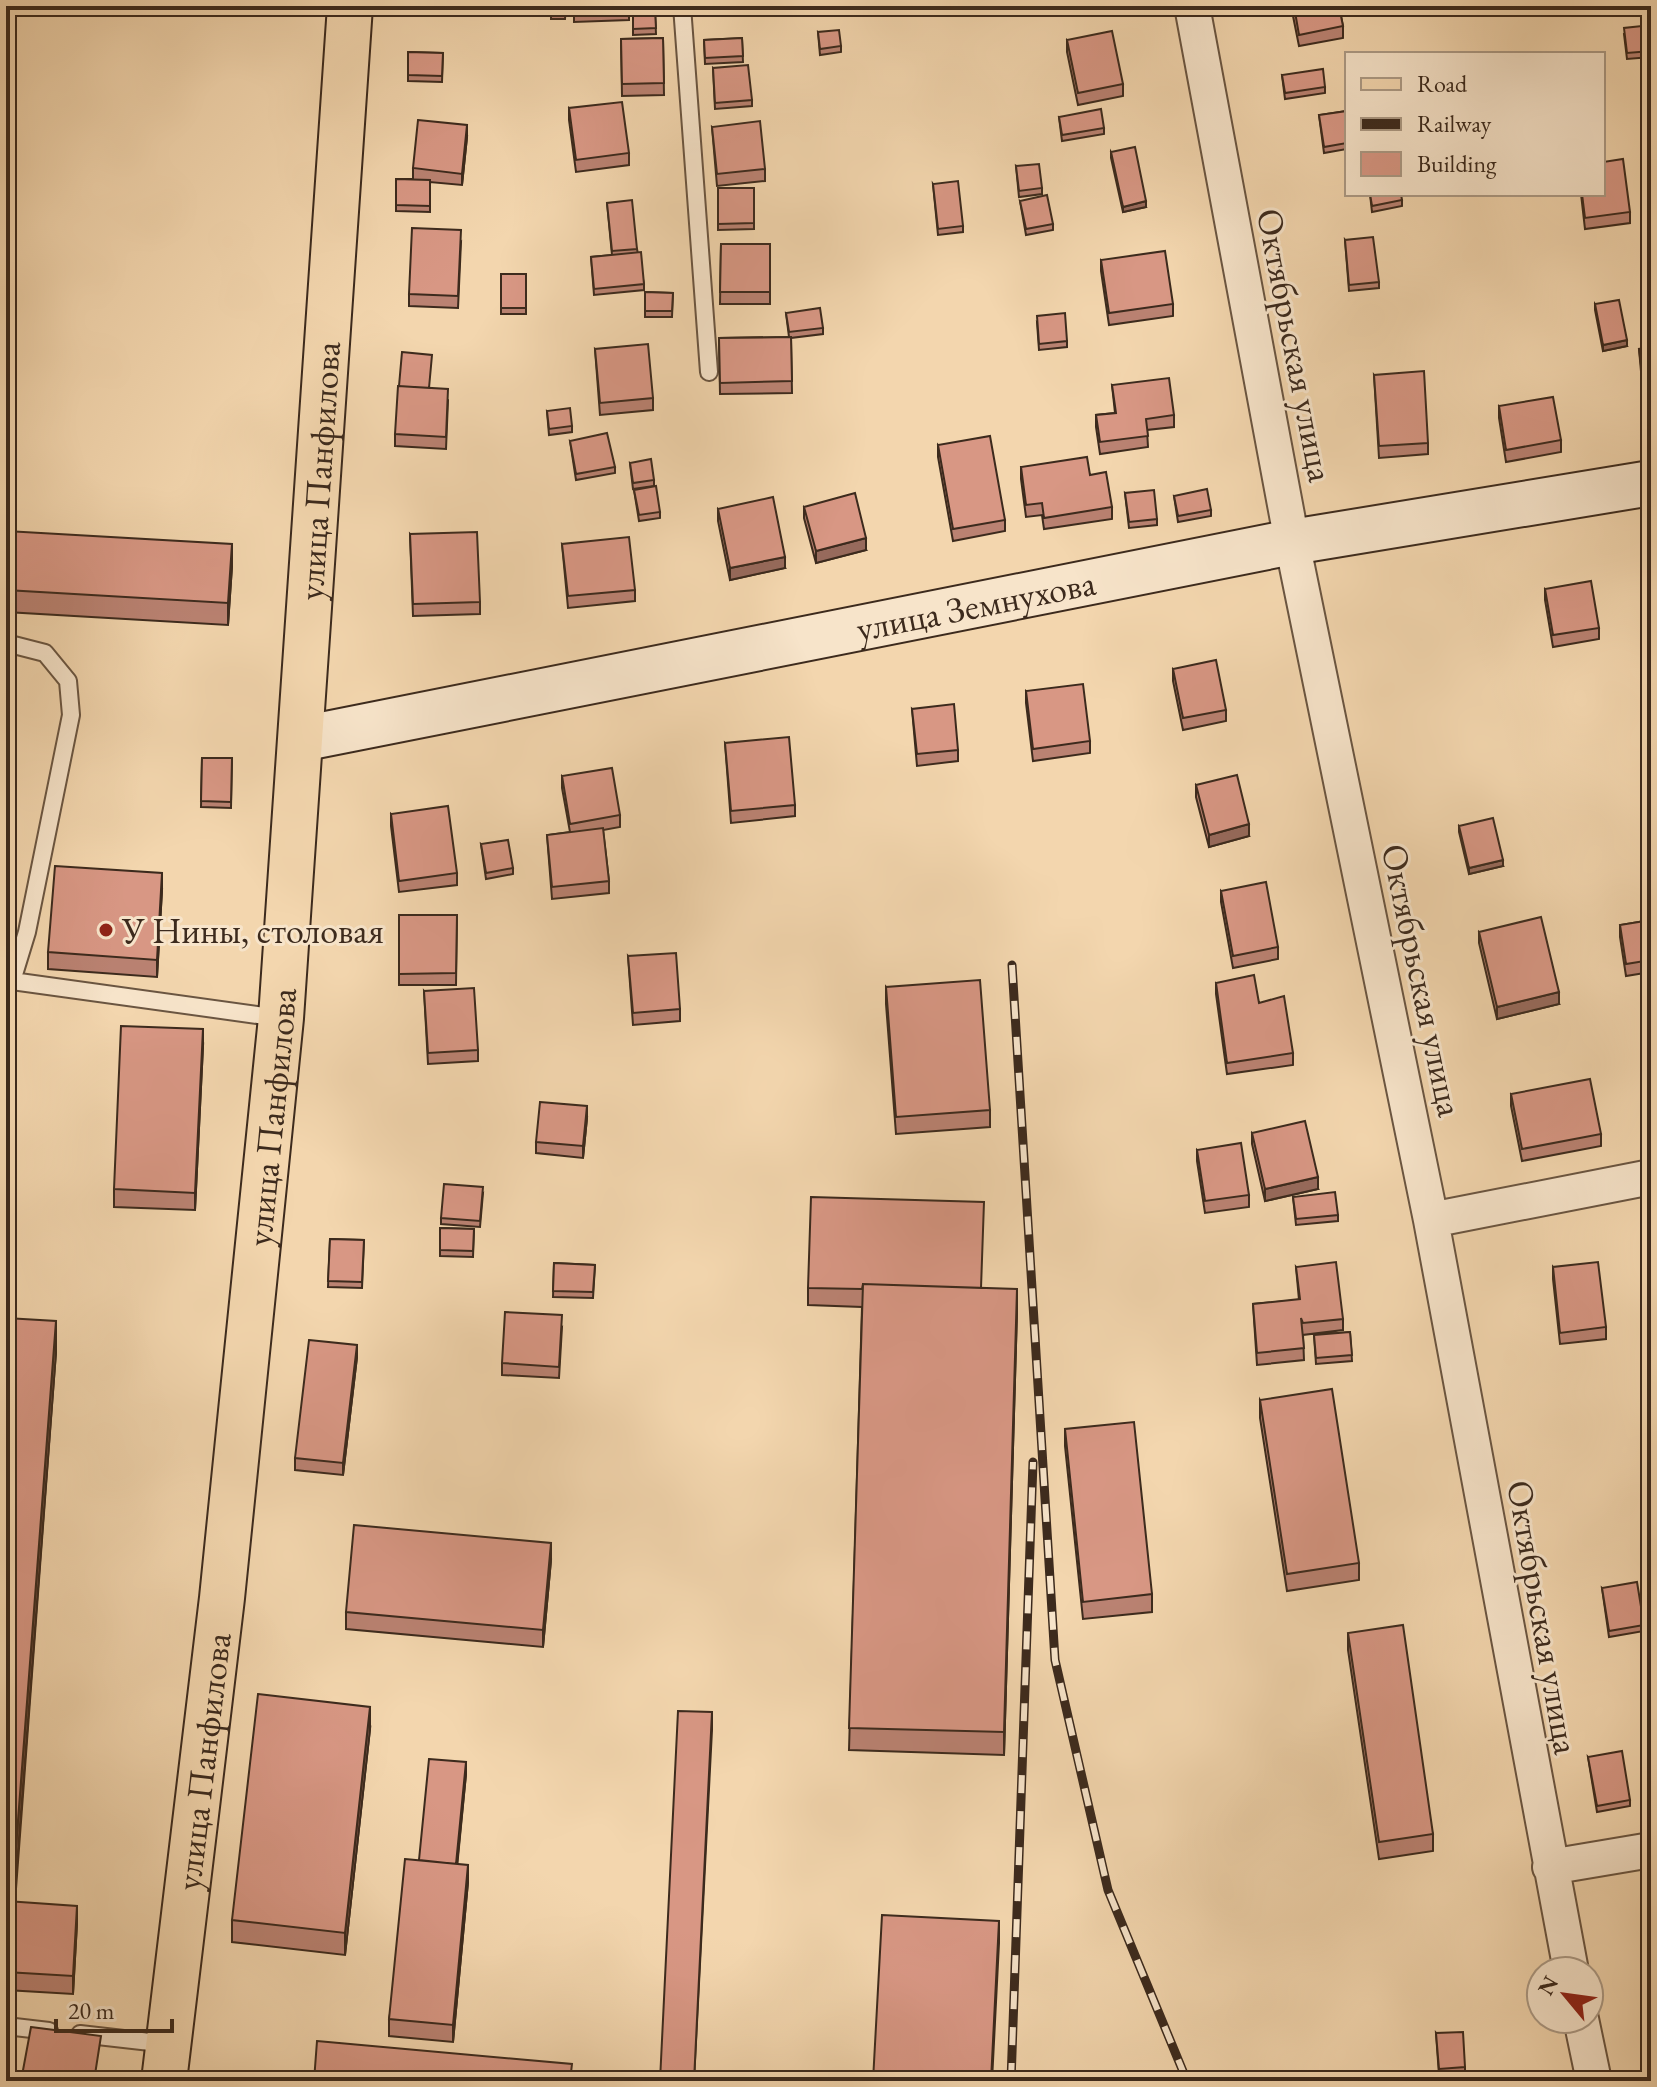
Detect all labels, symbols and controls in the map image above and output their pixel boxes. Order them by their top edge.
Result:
legend [1345,52,1605,196]
text: Road [1417,68,1468,99]
text: Railway [1417,108,1492,139]
text: Building [1417,148,1497,179]
street label: Октябрьская улица [1246,204,1345,486]
street label: улица Панфилова [287,339,351,602]
street label: улица Земнухова [852,559,1100,652]
street label: Октябрьская улица [1371,840,1474,1121]
place label: У Нины, столовая [121,907,384,954]
marker: У Нины, столовая [97,921,115,939]
street label: улица Панфилова [235,986,307,1248]
street label: Октябрьская улица [1496,1476,1591,1758]
street label: улица Панфилова [164,1629,242,1893]
north arrow [1525,1955,1605,2035]
text: N [1531,1971,1565,2000]
scale bar [56,1983,172,2033]
text: 20 m [68,1995,115,2026]

